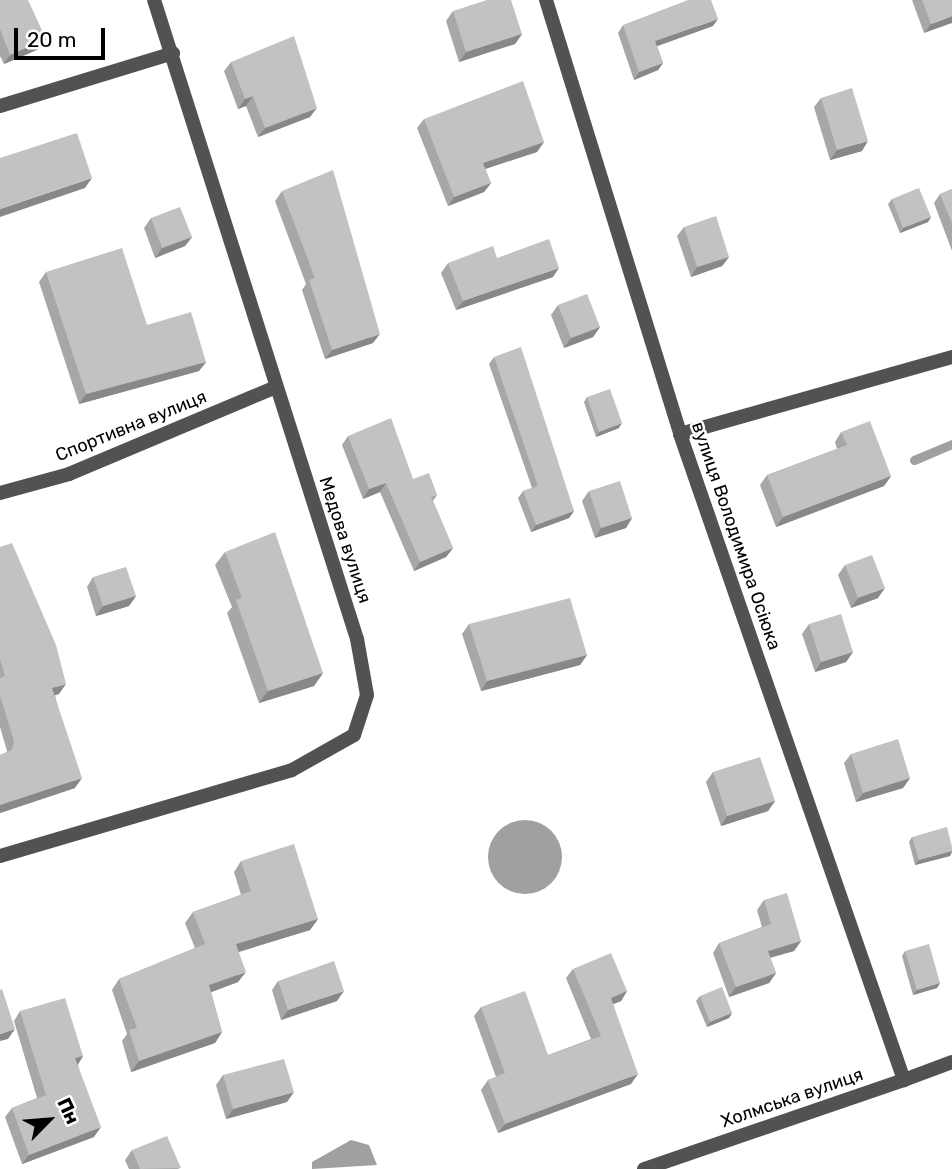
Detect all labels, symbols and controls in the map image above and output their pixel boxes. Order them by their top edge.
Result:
scale bar [18,14,108,58]
text: 20 m [27,27,76,52]
street label: Спортивна вулиця [52,386,210,466]
street label: вулиця Володимира Осіюка [687,419,785,653]
street label: Медова вулиця [314,474,376,606]
street label: Холмська вулиця [718,1064,866,1132]
north arrow [14,1085,84,1155]
text: Пн [53,1094,84,1128]

